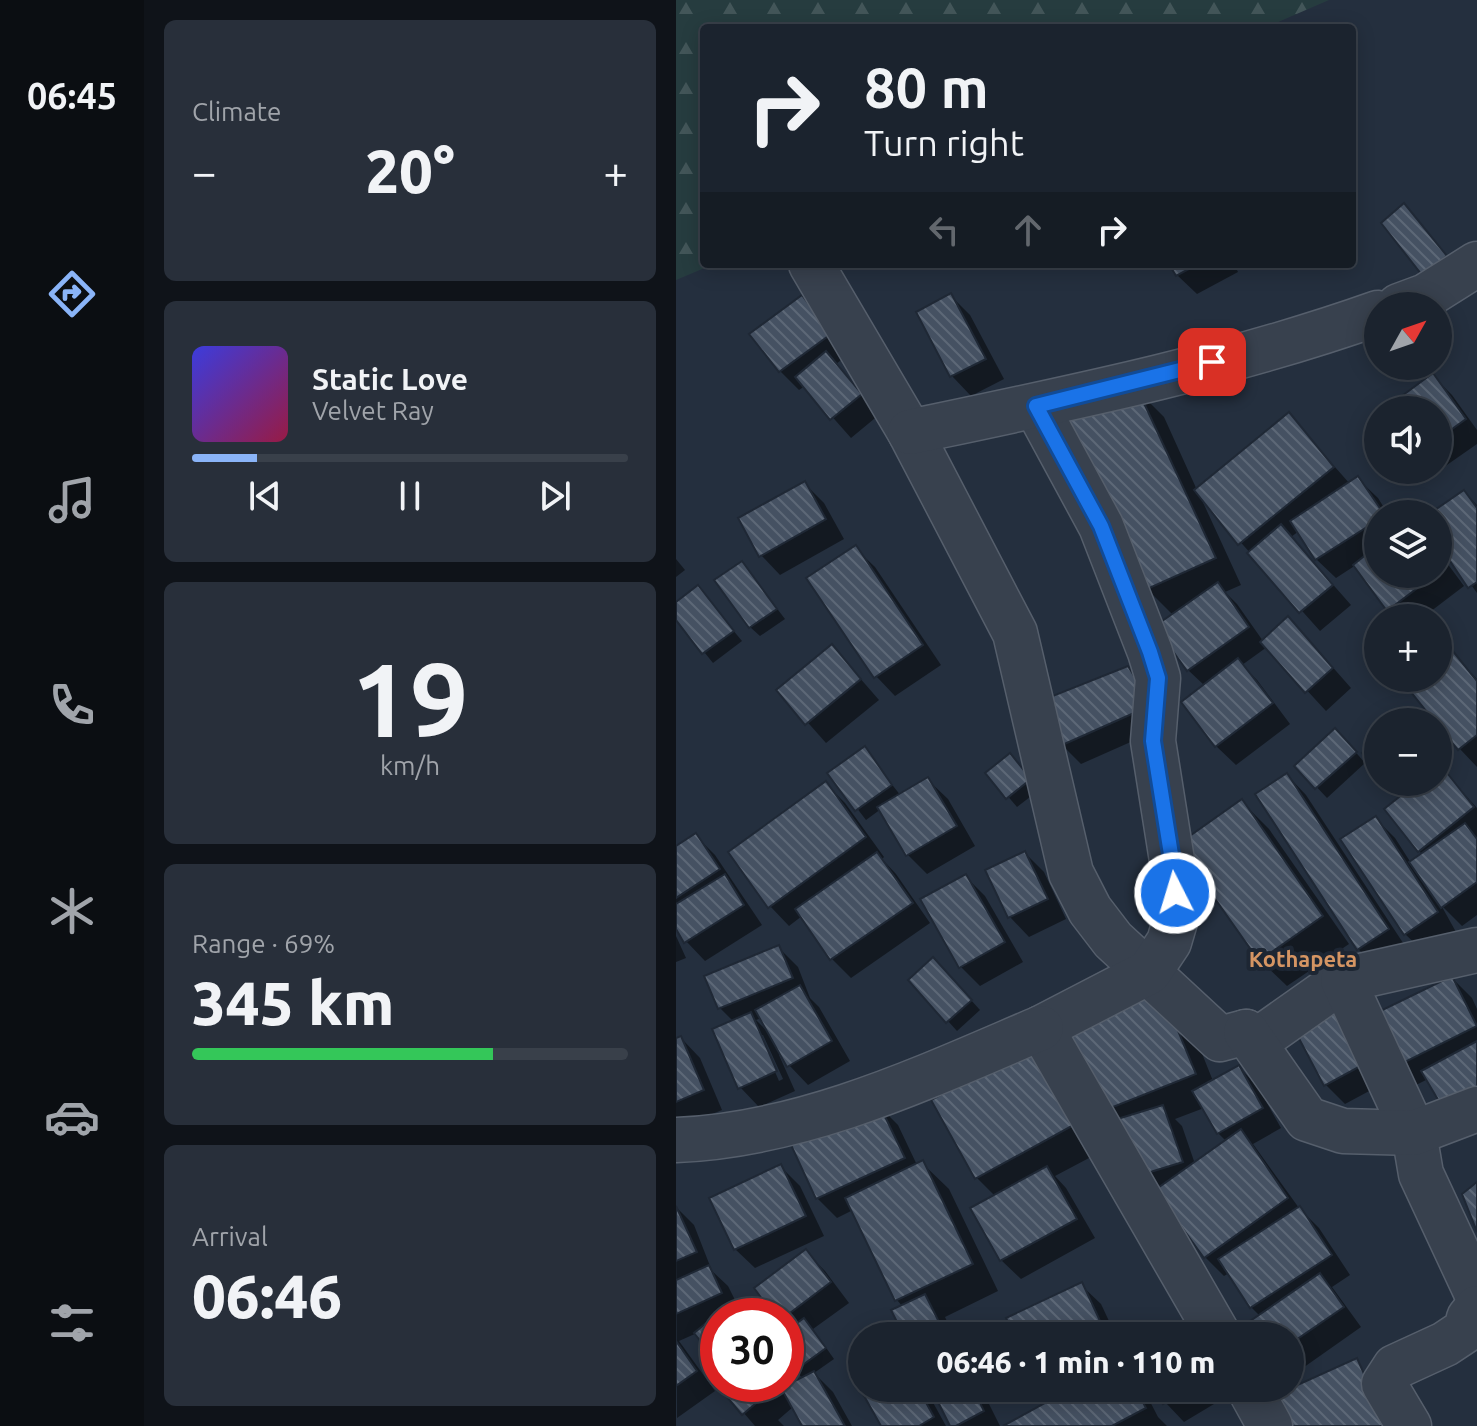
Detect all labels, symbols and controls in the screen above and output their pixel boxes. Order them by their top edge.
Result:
icon: right [732,56,836,160]
text: 80 m [864,56,989,119]
text: 06:45 [27,75,117,116]
text: Climate [192,97,281,126]
text: Turn right [864,122,1024,163]
text: 20° [365,137,455,204]
text: − [192,147,217,196]
text: + [603,147,628,196]
icon: left [922,208,966,252]
icon: ahead [1006,208,1050,252]
icon: right [1090,208,1134,252]
icon: directions [44,266,100,322]
north arrow [1364,292,1452,380]
map controls [1364,292,1452,796]
pin [1178,328,1246,396]
icon: arrive [1190,340,1234,384]
text: Static Love [312,362,468,396]
text: Velvet Ray [312,396,434,425]
button: sound [1364,396,1452,484]
icon: music [44,472,100,528]
icon: previous [243,474,287,518]
icon: pause [388,474,432,518]
icon: next [533,474,577,518]
button: layers [1364,500,1452,588]
button: + [1364,604,1452,692]
text: 19 [351,640,469,757]
icon: phone [44,677,100,733]
button: − [1364,708,1452,796]
text: km/h [380,751,440,780]
position arrow [1133,851,1217,935]
icon: climate [44,883,100,939]
text: Range · 69% [192,929,335,958]
district label: Kothapeta [1249,946,1357,971]
text: 345 km [192,969,394,1036]
icon: car [44,1089,100,1145]
text: Arrival [192,1222,268,1251]
text: 06:46 [192,1262,342,1329]
icon: filters [44,1295,100,1351]
speed limit sign: 30 [700,1298,804,1402]
text: 06:46 · 1 min · 110 m [937,1345,1215,1379]

